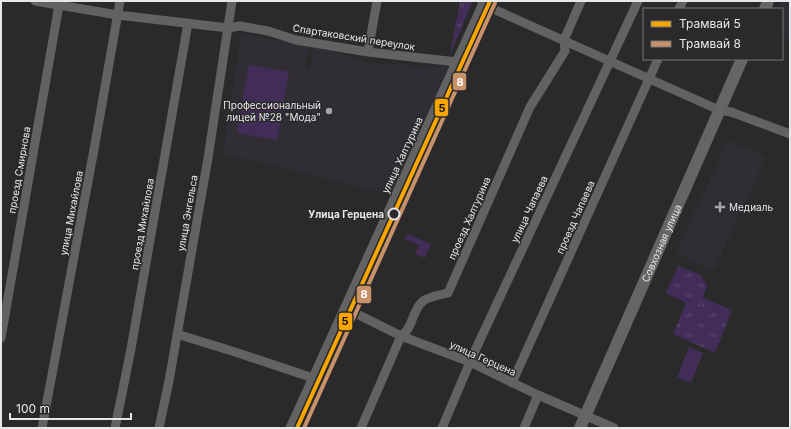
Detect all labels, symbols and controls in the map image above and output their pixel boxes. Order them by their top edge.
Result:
legend [643,8,783,60]
text: Трамвай 5 [679,16,741,31]
street label: Спартаковский переулок [292,21,417,53]
text: Трамвай 8 [679,36,741,51]
line badge: 8 [452,72,467,91]
text: 8 [456,75,464,89]
line badge: 5 [434,98,449,117]
place label: Профессиональный лицей №28 "Мода" [223,99,321,123]
text: 5 [438,101,446,115]
marker: Профессиональный лицей №28 "Мода" [324,106,334,116]
street label: улица Халтурина [379,115,425,195]
street label: проезд Смирнова [5,126,33,214]
street label: улица Михайлова [57,170,85,256]
street label: улица Энгельса [174,174,200,252]
street label: улица Чапаева [508,174,550,244]
street label: проезд Халтурина [445,175,493,261]
street label: проезд Михайлова [128,177,156,271]
street label: проезд Чапаева [553,178,597,256]
marker: Медиаль [714,201,726,213]
place label: Медиаль [729,201,773,213]
street label: Совхозная улица [639,202,683,284]
marker: Улица Герцена [387,207,401,221]
place label: Улица Герцена [308,208,384,220]
line badge: 8 [356,285,372,304]
text: 8 [360,287,368,301]
line badge: 5 [338,312,353,331]
text: 5 [341,314,349,328]
street label: улица Герцена [448,338,518,378]
scale bar [10,395,131,421]
text: 100 m [16,401,50,416]

